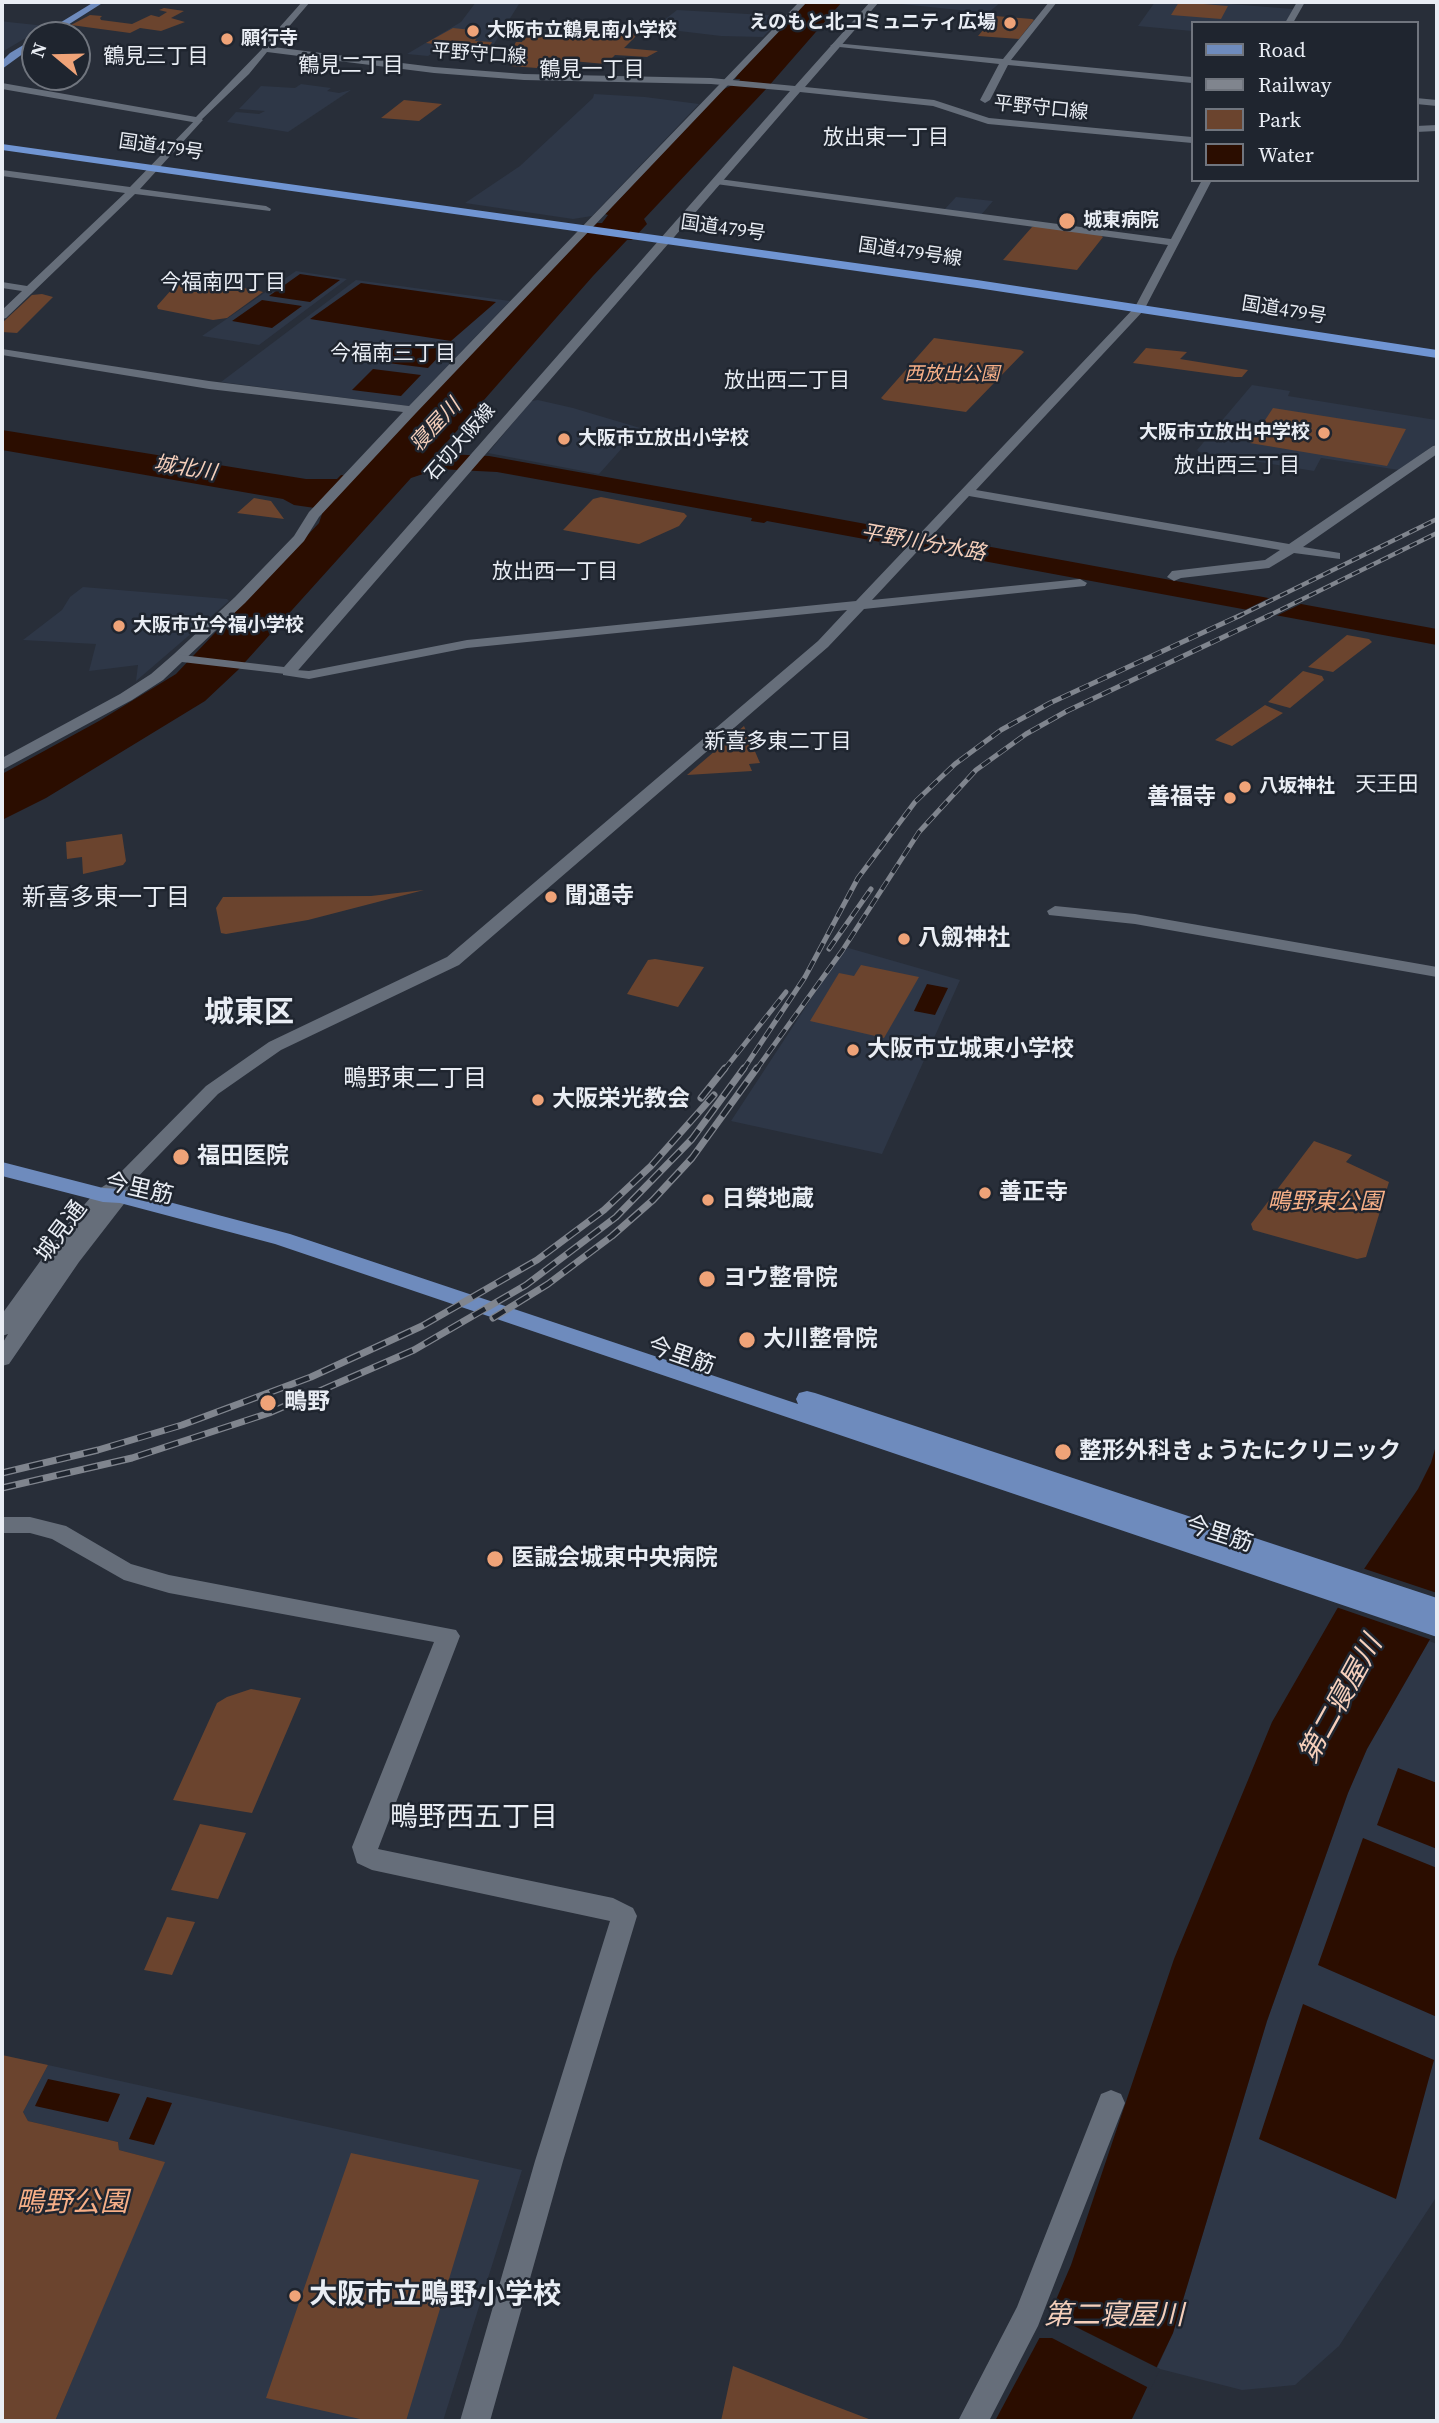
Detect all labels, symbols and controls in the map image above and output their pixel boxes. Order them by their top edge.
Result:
place label: えのもと北コミュニティ広場 [749,12,996,34]
marker: えのもと北コミュニティ広場 [1002,15,1018,31]
place label: 大阪市立鶴見南小学校 [487,20,677,42]
north arrow [21,21,91,91]
legend [1190,21,1418,182]
marker: 大阪市立鶴見南小学校 [465,23,481,39]
place label: 願行寺 [241,28,298,50]
marker: 願行寺 [219,31,235,47]
text: Road [1258,35,1306,64]
text: N [23,39,53,61]
street label: 平野守口線 [431,40,527,70]
district label: 鶴見三丁目 [104,45,208,71]
district label: 鶴見二丁目 [299,54,403,80]
district label: 鶴見一丁目 [540,58,644,84]
text: Railway [1258,70,1332,99]
street label: 平野守口線 [993,93,1089,125]
text: Park [1258,105,1301,134]
district label: 放出東一丁目 [823,126,949,152]
street label: 国道479号 [117,131,205,165]
text: Water [1258,140,1314,169]
place label: 城東病院 [1083,210,1159,232]
marker: 城東病院 [1057,211,1077,231]
street label: 国道479号 [679,212,767,246]
street label: 国道479号線 [857,234,963,272]
district label: 今福南四丁目 [160,271,286,297]
street label: 国道479号 [1240,293,1328,329]
district label: 今福南三丁目 [330,342,456,368]
park label: 西放出公園 [905,364,999,386]
district label: 放出西二丁目 [724,369,850,395]
water label: 寝屋川 [405,394,467,458]
street label: 石切大阪線 [421,400,501,486]
place label: 大阪市立放出中学校 [1139,422,1310,444]
marker: 大阪市立放出中学校 [1316,425,1332,441]
place label: 大阪市立放出小学校 [578,428,749,450]
marker: 大阪市立放出小学校 [556,431,572,447]
water label: 城北川 [152,452,218,486]
district label: 放出西三丁目 [1174,454,1300,480]
water label: 平野川分水路 [859,521,987,567]
district label: 放出西一丁目 [492,560,618,586]
place label: 大阪市立今福小学校 [133,615,304,637]
marker: 大阪市立今福小学校 [111,618,127,634]
district label: 新喜多東二丁目 [705,730,851,756]
district label: 天王田 [1356,773,1418,799]
place label: 八坂神社 [1259,776,1335,798]
marker: 八坂神社 [1237,779,1253,795]
place label: 善福寺 [1147,784,1216,812]
marker: 善福寺 [1222,790,1238,806]
place label: 聞通寺 [565,883,634,911]
district label: 新喜多東一丁目 [22,885,190,913]
marker: 聞通寺 [543,889,559,905]
place label: 八劔神社 [918,925,1010,953]
marker: 八劔神社 [896,931,912,947]
district label: 城東区 [204,996,294,1032]
place label: 大阪市立城東小学校 [867,1036,1074,1064]
marker: 大阪市立城東小学校 [845,1042,861,1058]
district label: 鴫野東二丁目 [343,1066,487,1094]
place label: 大阪栄光教会 [552,1086,690,1114]
marker: 大阪栄光教会 [530,1092,546,1108]
place label: 福田医院 [197,1143,289,1171]
marker: 福田医院 [171,1147,191,1167]
street label: 今里筋 [102,1169,176,1211]
place label: 善正寺 [999,1179,1068,1207]
marker: 善正寺 [977,1185,993,1201]
place label: 日榮地蔵 [722,1186,814,1214]
park label: 鴫野東公園 [1268,1189,1382,1217]
marker: 日榮地蔵 [700,1192,716,1208]
street label: 城見通 [30,1196,94,1268]
place label: ヨウ整骨院 [723,1265,838,1293]
marker: ヨウ整骨院 [697,1269,717,1289]
place label: 大川整骨院 [763,1326,878,1354]
marker: 大川整骨院 [737,1330,757,1350]
street label: 今里筋 [644,1333,718,1381]
place label: 鴫野 [284,1389,330,1417]
marker: 鴫野 [258,1393,278,1413]
place label: 整形外科きょうたにクリニック [1079,1438,1401,1466]
marker: 整形外科きょうたにクリニック [1053,1442,1073,1462]
street label: 今里筋 [1182,1511,1256,1559]
place label: 医誠会城東中央病院 [511,1545,718,1573]
marker: 医誠会城東中央病院 [485,1549,505,1569]
water label: 第二寝屋川 [1293,1631,1391,1769]
district label: 鴫野西五丁目 [390,1802,558,1836]
park label: 鴫野公園 [16,2187,128,2221]
place label: 大阪市立鴫野小学校 [309,2279,561,2313]
marker: 大阪市立鴫野小学校 [287,2288,303,2304]
water label: 第二寝屋川 [1044,2300,1184,2334]

